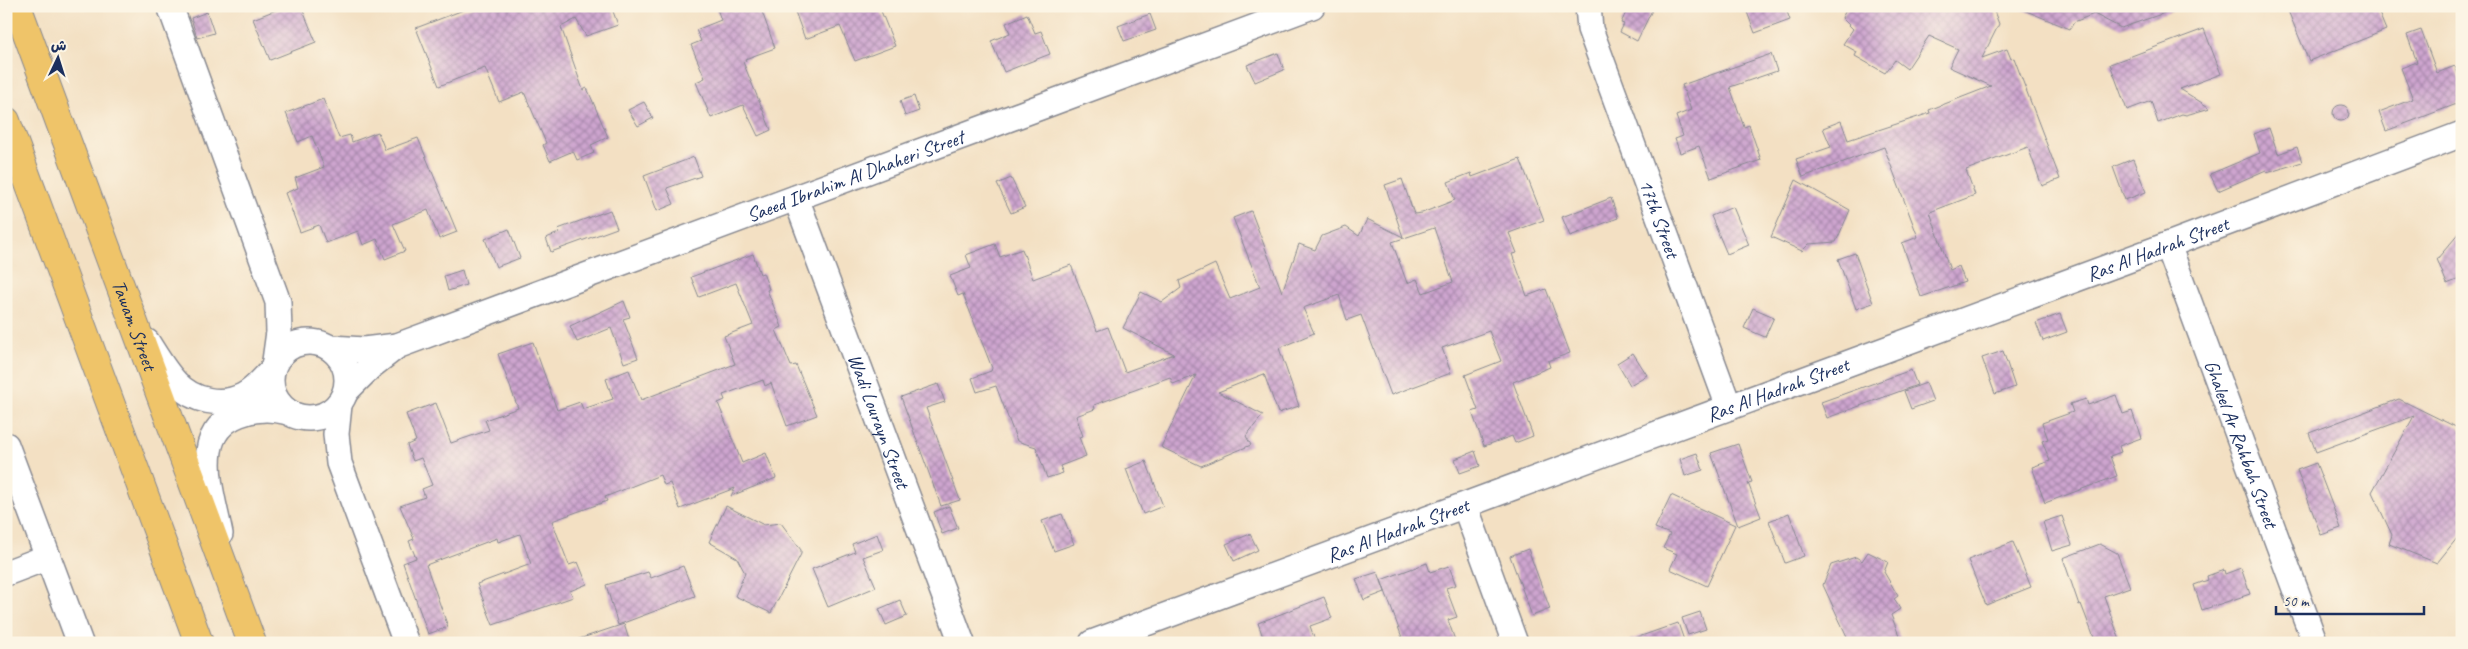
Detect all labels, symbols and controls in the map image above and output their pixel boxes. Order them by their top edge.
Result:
north arrow [32,32,82,82]
text: ش [51,37,67,55]
street label: Saeed Ibrahim Al Dhaheri Street [743,123,970,228]
street label: 17th Street [1634,176,1686,263]
street label: Ras Al Hadrah Street [2083,210,2234,287]
street label: Tawam Street [107,276,164,376]
street label: Wadi Lourayn Street [843,350,916,494]
street label: Ras Al Hadrah Street [1703,351,1854,427]
street label: Ghaleel Ar Rahbah Street [2199,357,2285,533]
street label: Ras Al Hadrah Street [1323,491,1474,568]
scale bar [2276,584,2423,616]
text: 50 m [2283,592,2310,611]

